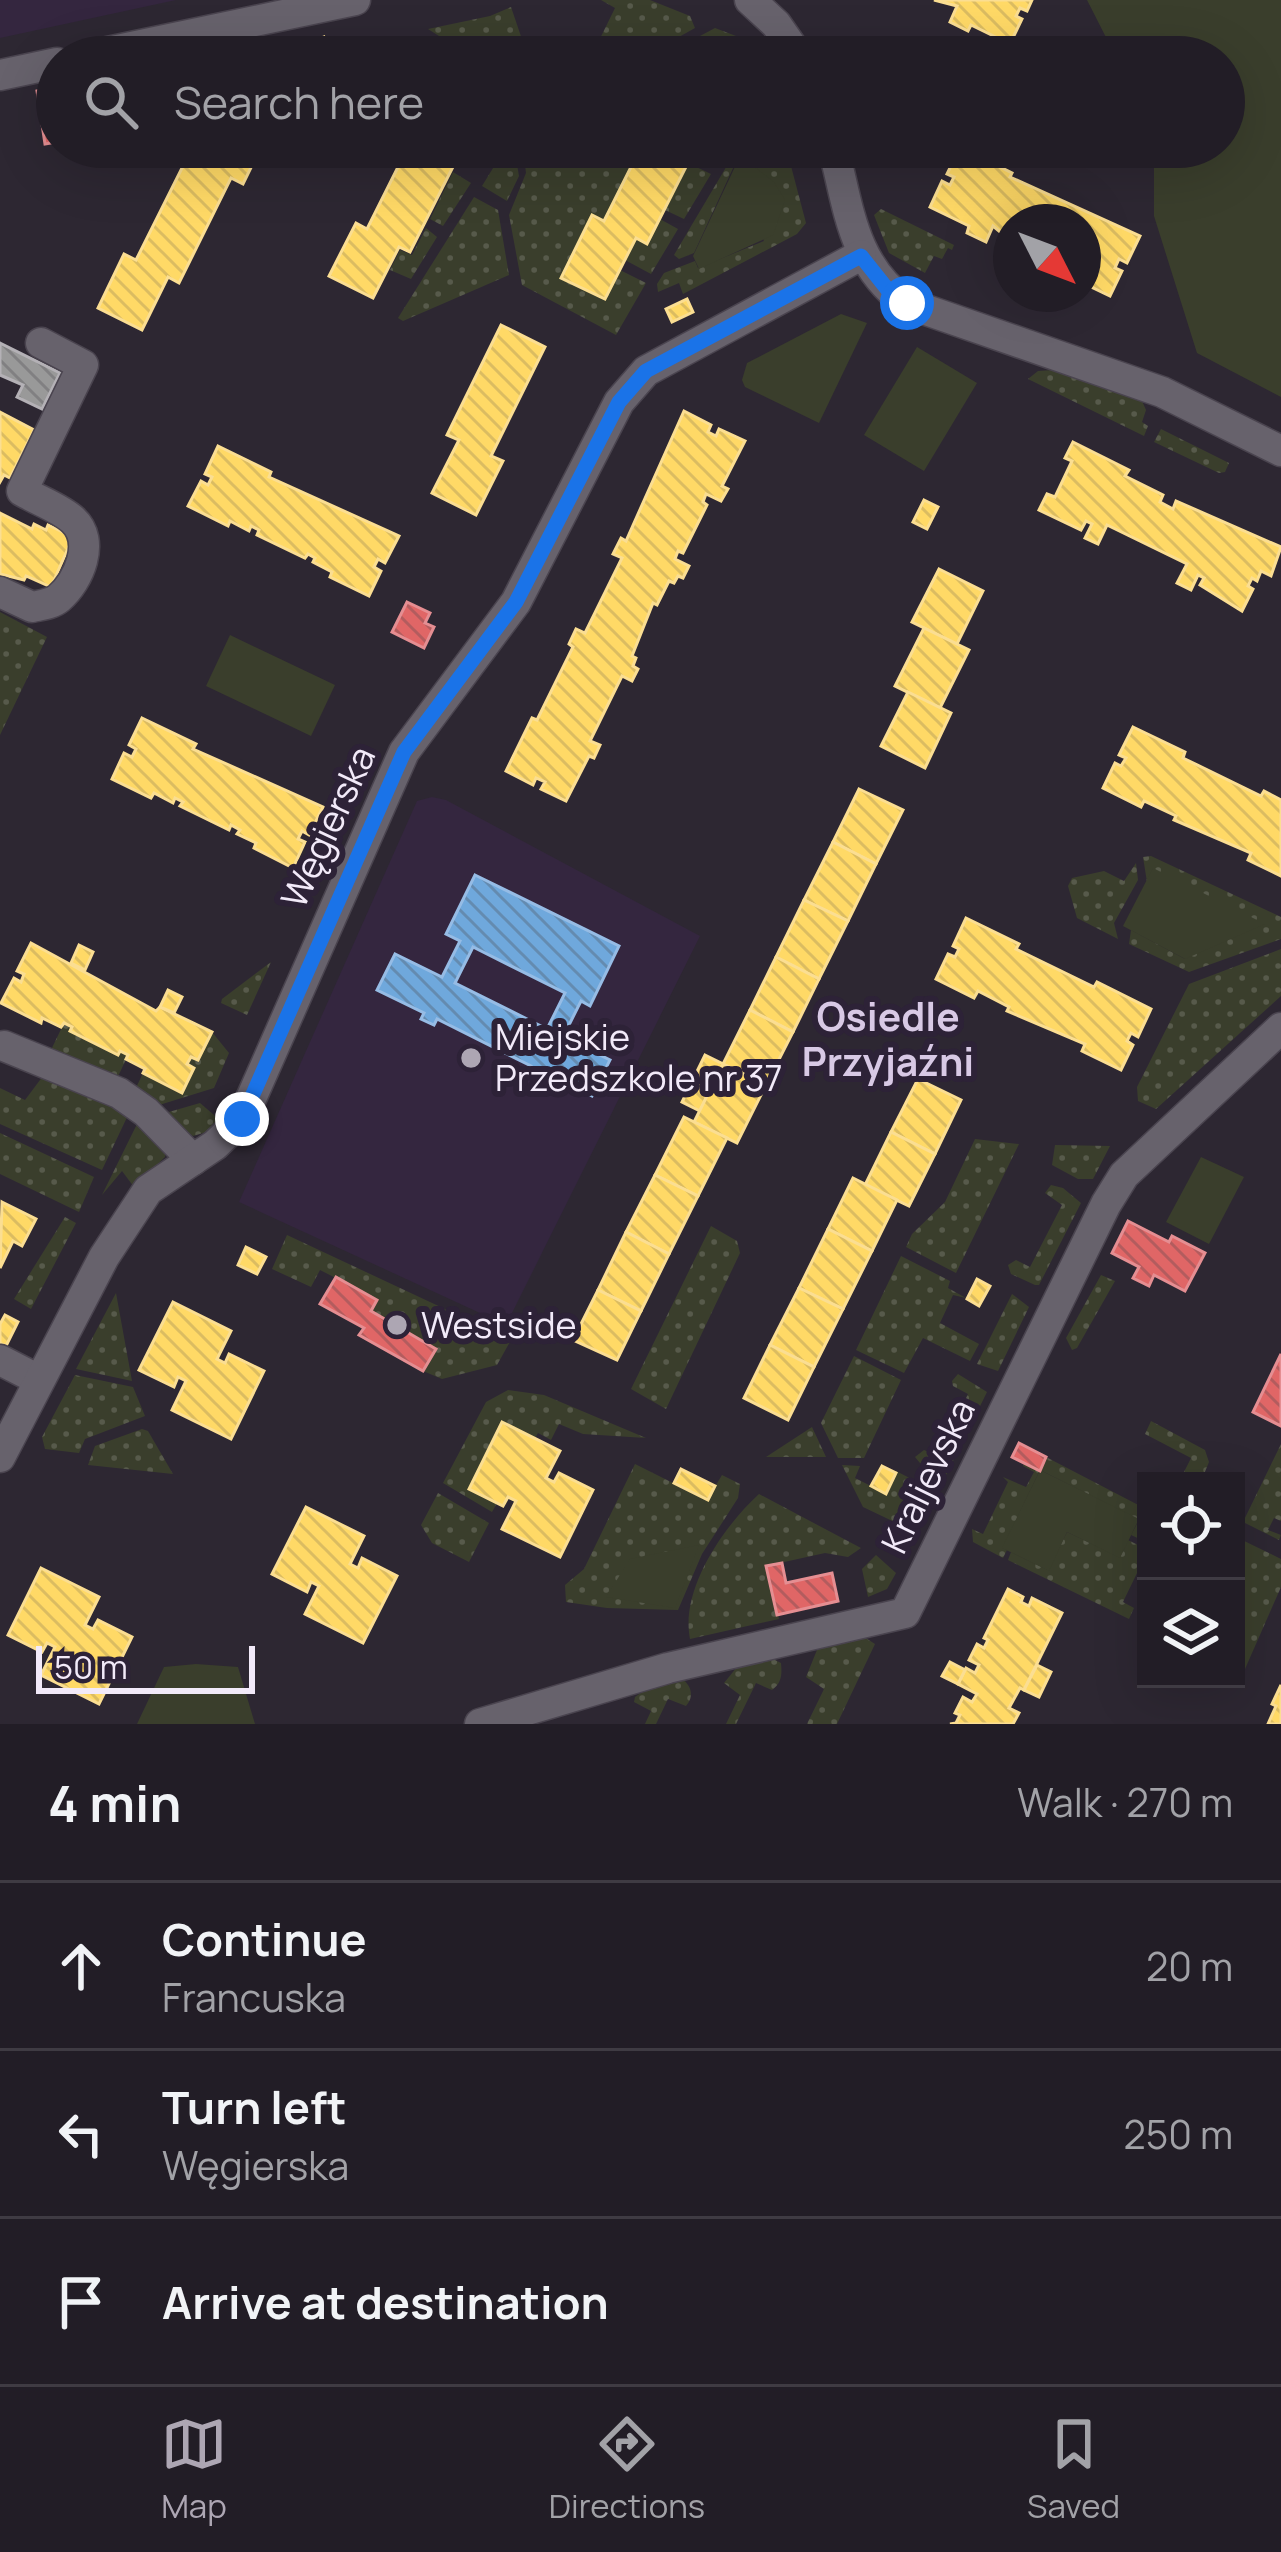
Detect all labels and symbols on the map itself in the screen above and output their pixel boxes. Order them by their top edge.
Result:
north arrow [993,204,1101,312]
route start [880,276,934,330]
street label: Węgierska [269,738,386,915]
district label: Osiedle Przyjaźni [802,989,974,1088]
place label: Miejskie Przedszkole nr 37 [495,1012,783,1102]
marker: Miejskie Przedszkole nr 37 [458,1045,484,1071]
route end [215,1092,269,1146]
place label: Westside [421,1300,577,1349]
marker: Westside [384,1312,410,1338]
street label: Kraljevska [869,1391,986,1561]
scale bar [36,1640,255,1693]

